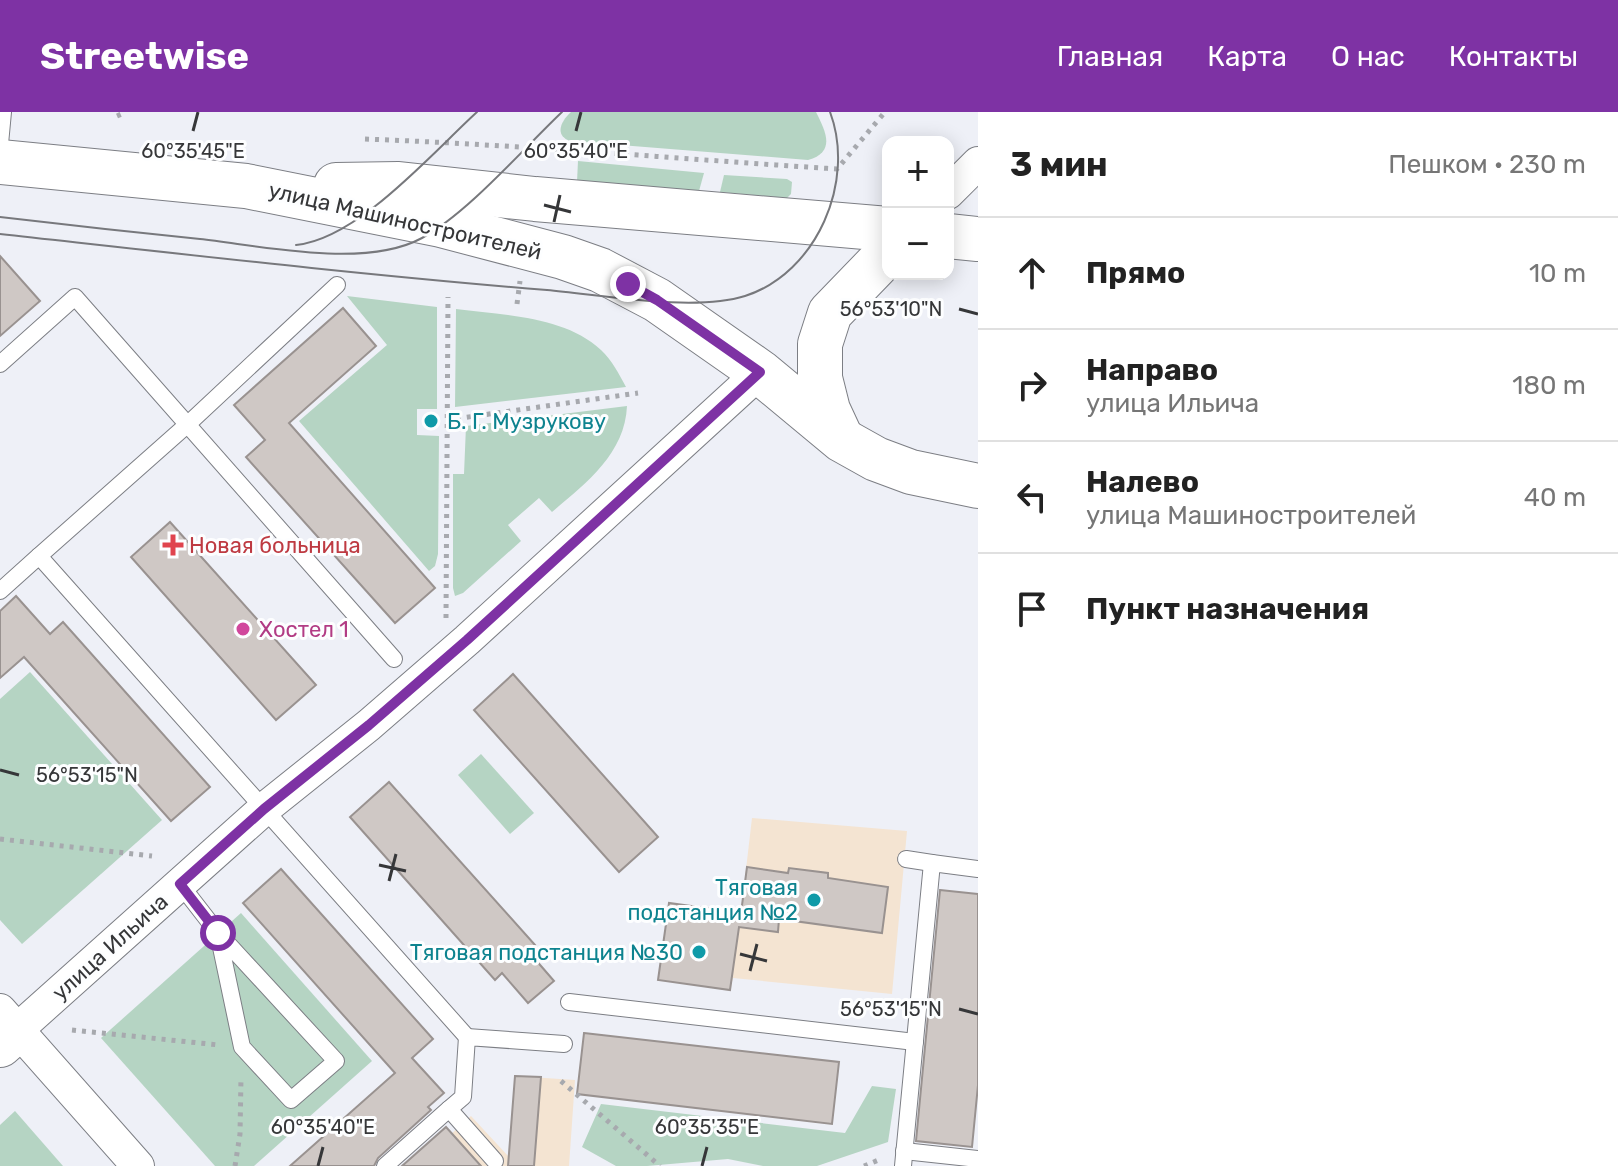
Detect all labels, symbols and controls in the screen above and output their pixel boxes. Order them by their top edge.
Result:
text: Streetwise [40,33,249,79]
text: Главная [1057,40,1163,73]
text: Карта [1207,40,1287,73]
text: О нас [1331,40,1405,73]
text: Контакты [1449,40,1578,73]
map controls [882,136,954,280]
button: + [882,136,954,208]
text: 60°35'45"E [141,139,245,163]
text: 60°35'40"E [524,139,628,163]
text: 3 мин [1010,144,1108,185]
text: Пешком · 230 m [1388,149,1586,180]
street label: улица Машиностроителей [266,176,544,266]
button: − [882,208,954,280]
icon: ahead [1010,251,1054,295]
text: Прямо [1086,255,1185,291]
text: 10 m [1529,258,1586,289]
route end [610,266,646,302]
text: 56°53'10"N [840,297,942,321]
text: Направо [1086,352,1218,388]
icon: right [1010,363,1054,407]
text: 180 m [1512,370,1586,401]
text: улица Ильича [1086,388,1259,419]
place label: Б. Г. Музрукову [447,408,606,435]
marker: Б. Г. Музрукову [422,412,440,430]
text: Налево [1086,464,1199,500]
icon: left [1010,475,1054,519]
text: 40 m [1524,482,1586,513]
text: улица Машиностроителей [1086,500,1416,531]
place label: Новая больница [189,532,361,559]
marker: Новая больница [164,536,182,554]
icon: arrive [1010,587,1054,631]
text: Пункт назначения [1086,591,1369,627]
place label: Хостел 1 [259,616,349,643]
marker: Хостел 1 [234,620,252,638]
text: 56°53'15"N [36,763,138,787]
place label: Тяговая подстанция №2 [627,874,798,926]
street label: улица Ильича [47,888,173,1006]
marker: Тяговая подстанция №2 [805,891,823,909]
route start [200,915,236,951]
place label: Тяговая подстанция №30 [410,939,683,966]
marker: Тяговая подстанция №30 [690,943,708,961]
text: 56°53'15"N [840,997,942,1021]
text: 60°35'40"E [271,1115,375,1139]
text: 60°35'35"E [655,1115,759,1139]

